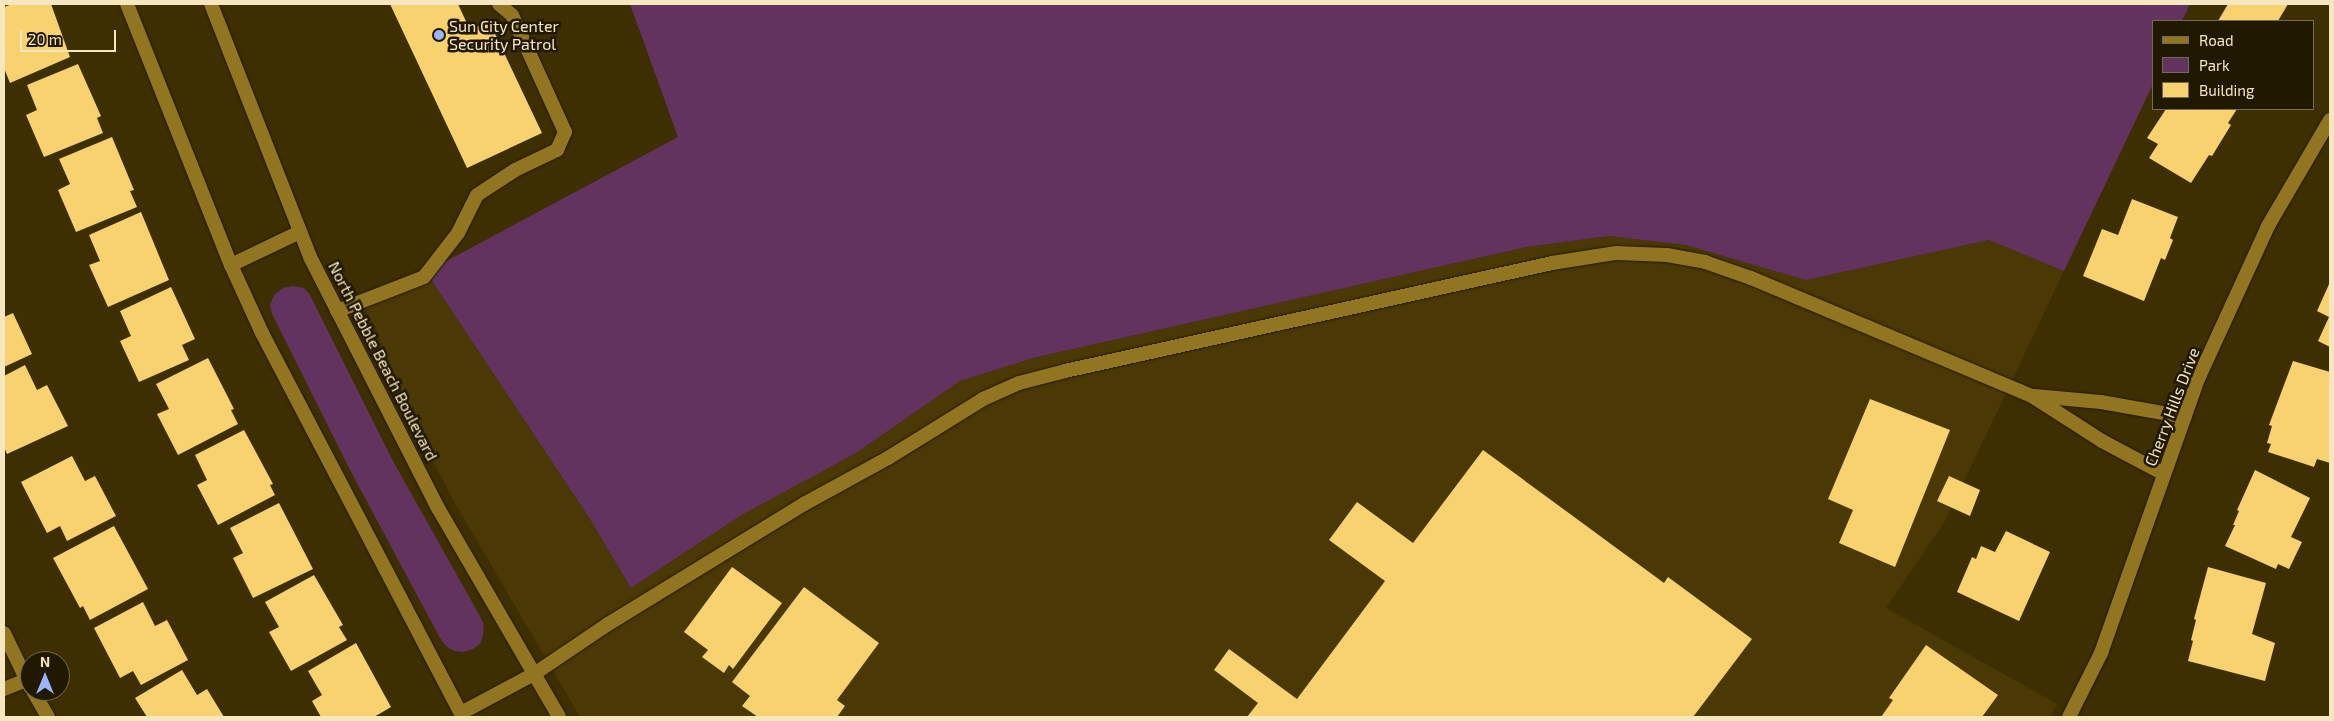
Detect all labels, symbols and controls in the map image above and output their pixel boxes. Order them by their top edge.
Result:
place label: Sun City Center Security Patrol [449,16,559,54]
scale bar [22,20,119,52]
legend [2152,20,2314,110]
marker: Sun City Center Security Patrol [433,29,445,41]
text: 20 m [28,30,62,48]
text: Road [2199,31,2234,49]
text: Park [2199,56,2230,74]
text: Building [2199,81,2254,99]
street label: North Pebble Beach Boulevard [324,258,442,464]
street label: Cherry Hills Drive [2141,345,2203,469]
north arrow [20,651,70,701]
text: N [40,653,50,670]

